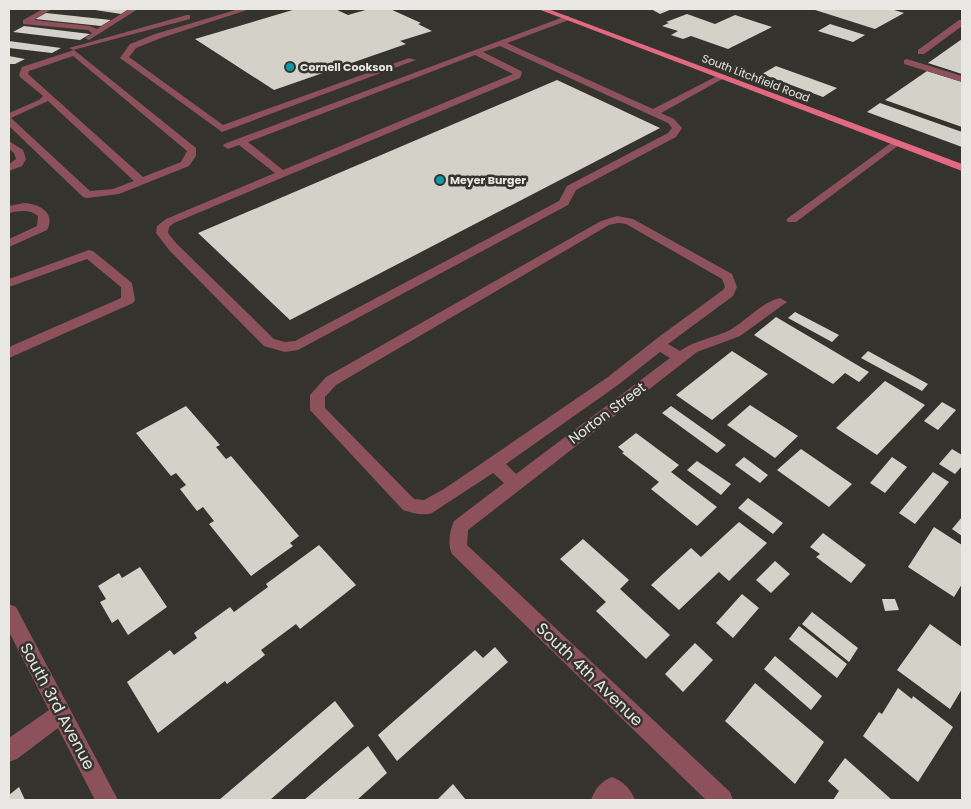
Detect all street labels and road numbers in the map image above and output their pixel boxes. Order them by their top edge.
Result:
street label: South Litchfield Road [700,50,812,106]
street label: Norton Street [564,377,650,449]
street label: South 4th Avenue [531,617,648,732]
street label: South 3rd Avenue [14,639,101,774]

